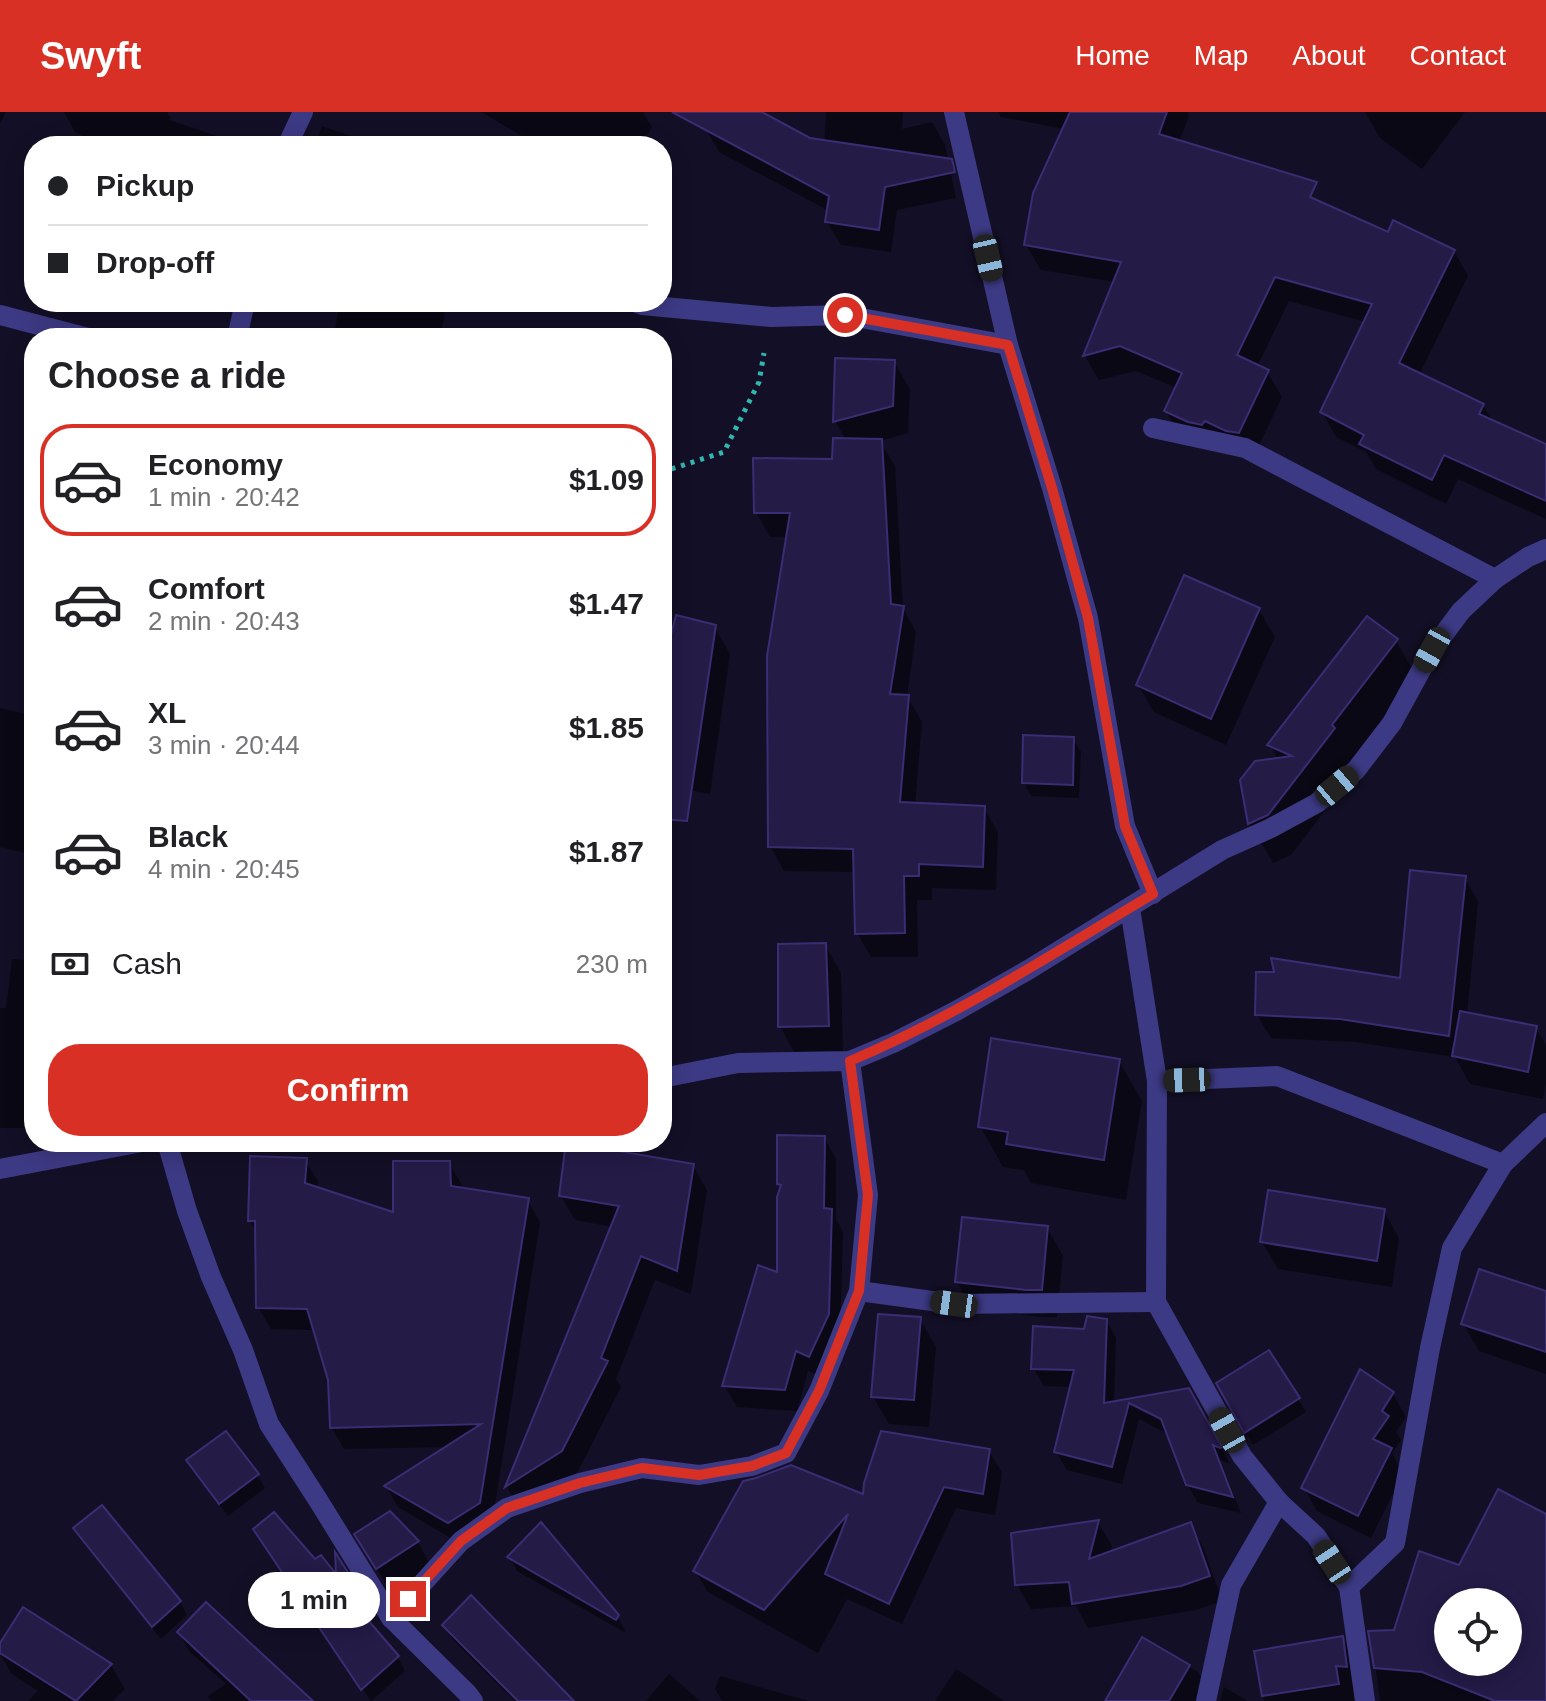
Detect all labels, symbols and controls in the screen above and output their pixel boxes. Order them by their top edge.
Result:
text: Swyft [40,35,141,77]
text: Home [1075,40,1150,71]
text: Map [1194,40,1248,71]
text: About [1292,40,1366,71]
text: Contact [1410,40,1506,71]
text: Pickup [96,169,194,202]
car [971,232,1005,284]
text: Drop-off [96,246,214,279]
route start [827,297,863,333]
text: Choose a ride [48,355,286,396]
icon: car [52,444,124,516]
text: Economy [148,448,283,481]
text: $1.09 [569,463,644,496]
text: 1 min · 20:42 [148,482,300,512]
icon: car [52,568,124,640]
text: Comfort [148,572,265,605]
text: $1.47 [569,587,644,620]
text: 2 min · 20:43 [148,606,300,636]
car [1410,623,1454,677]
icon: car [52,692,124,764]
text: XL [148,696,186,729]
text: $1.85 [569,711,644,744]
text: 3 min · 20:44 [148,730,300,760]
car [1311,761,1363,811]
icon: car [52,816,124,888]
text: Black [148,820,228,853]
text: $1.87 [569,835,644,868]
text: 4 min · 20:45 [148,854,300,884]
icon: cash [48,942,92,986]
text: Cash [112,947,182,980]
text: 230 m [576,949,648,979]
button: Confirm [48,1044,648,1136]
car [1163,1067,1211,1093]
car [929,1289,979,1319]
car [1205,1403,1249,1457]
car [1309,1535,1355,1589]
callout: 1 min [248,1571,380,1627]
route end [390,1581,426,1617]
text: 1 min [280,1585,348,1615]
map controls [1434,1588,1522,1676]
button: locate [1434,1588,1522,1676]

